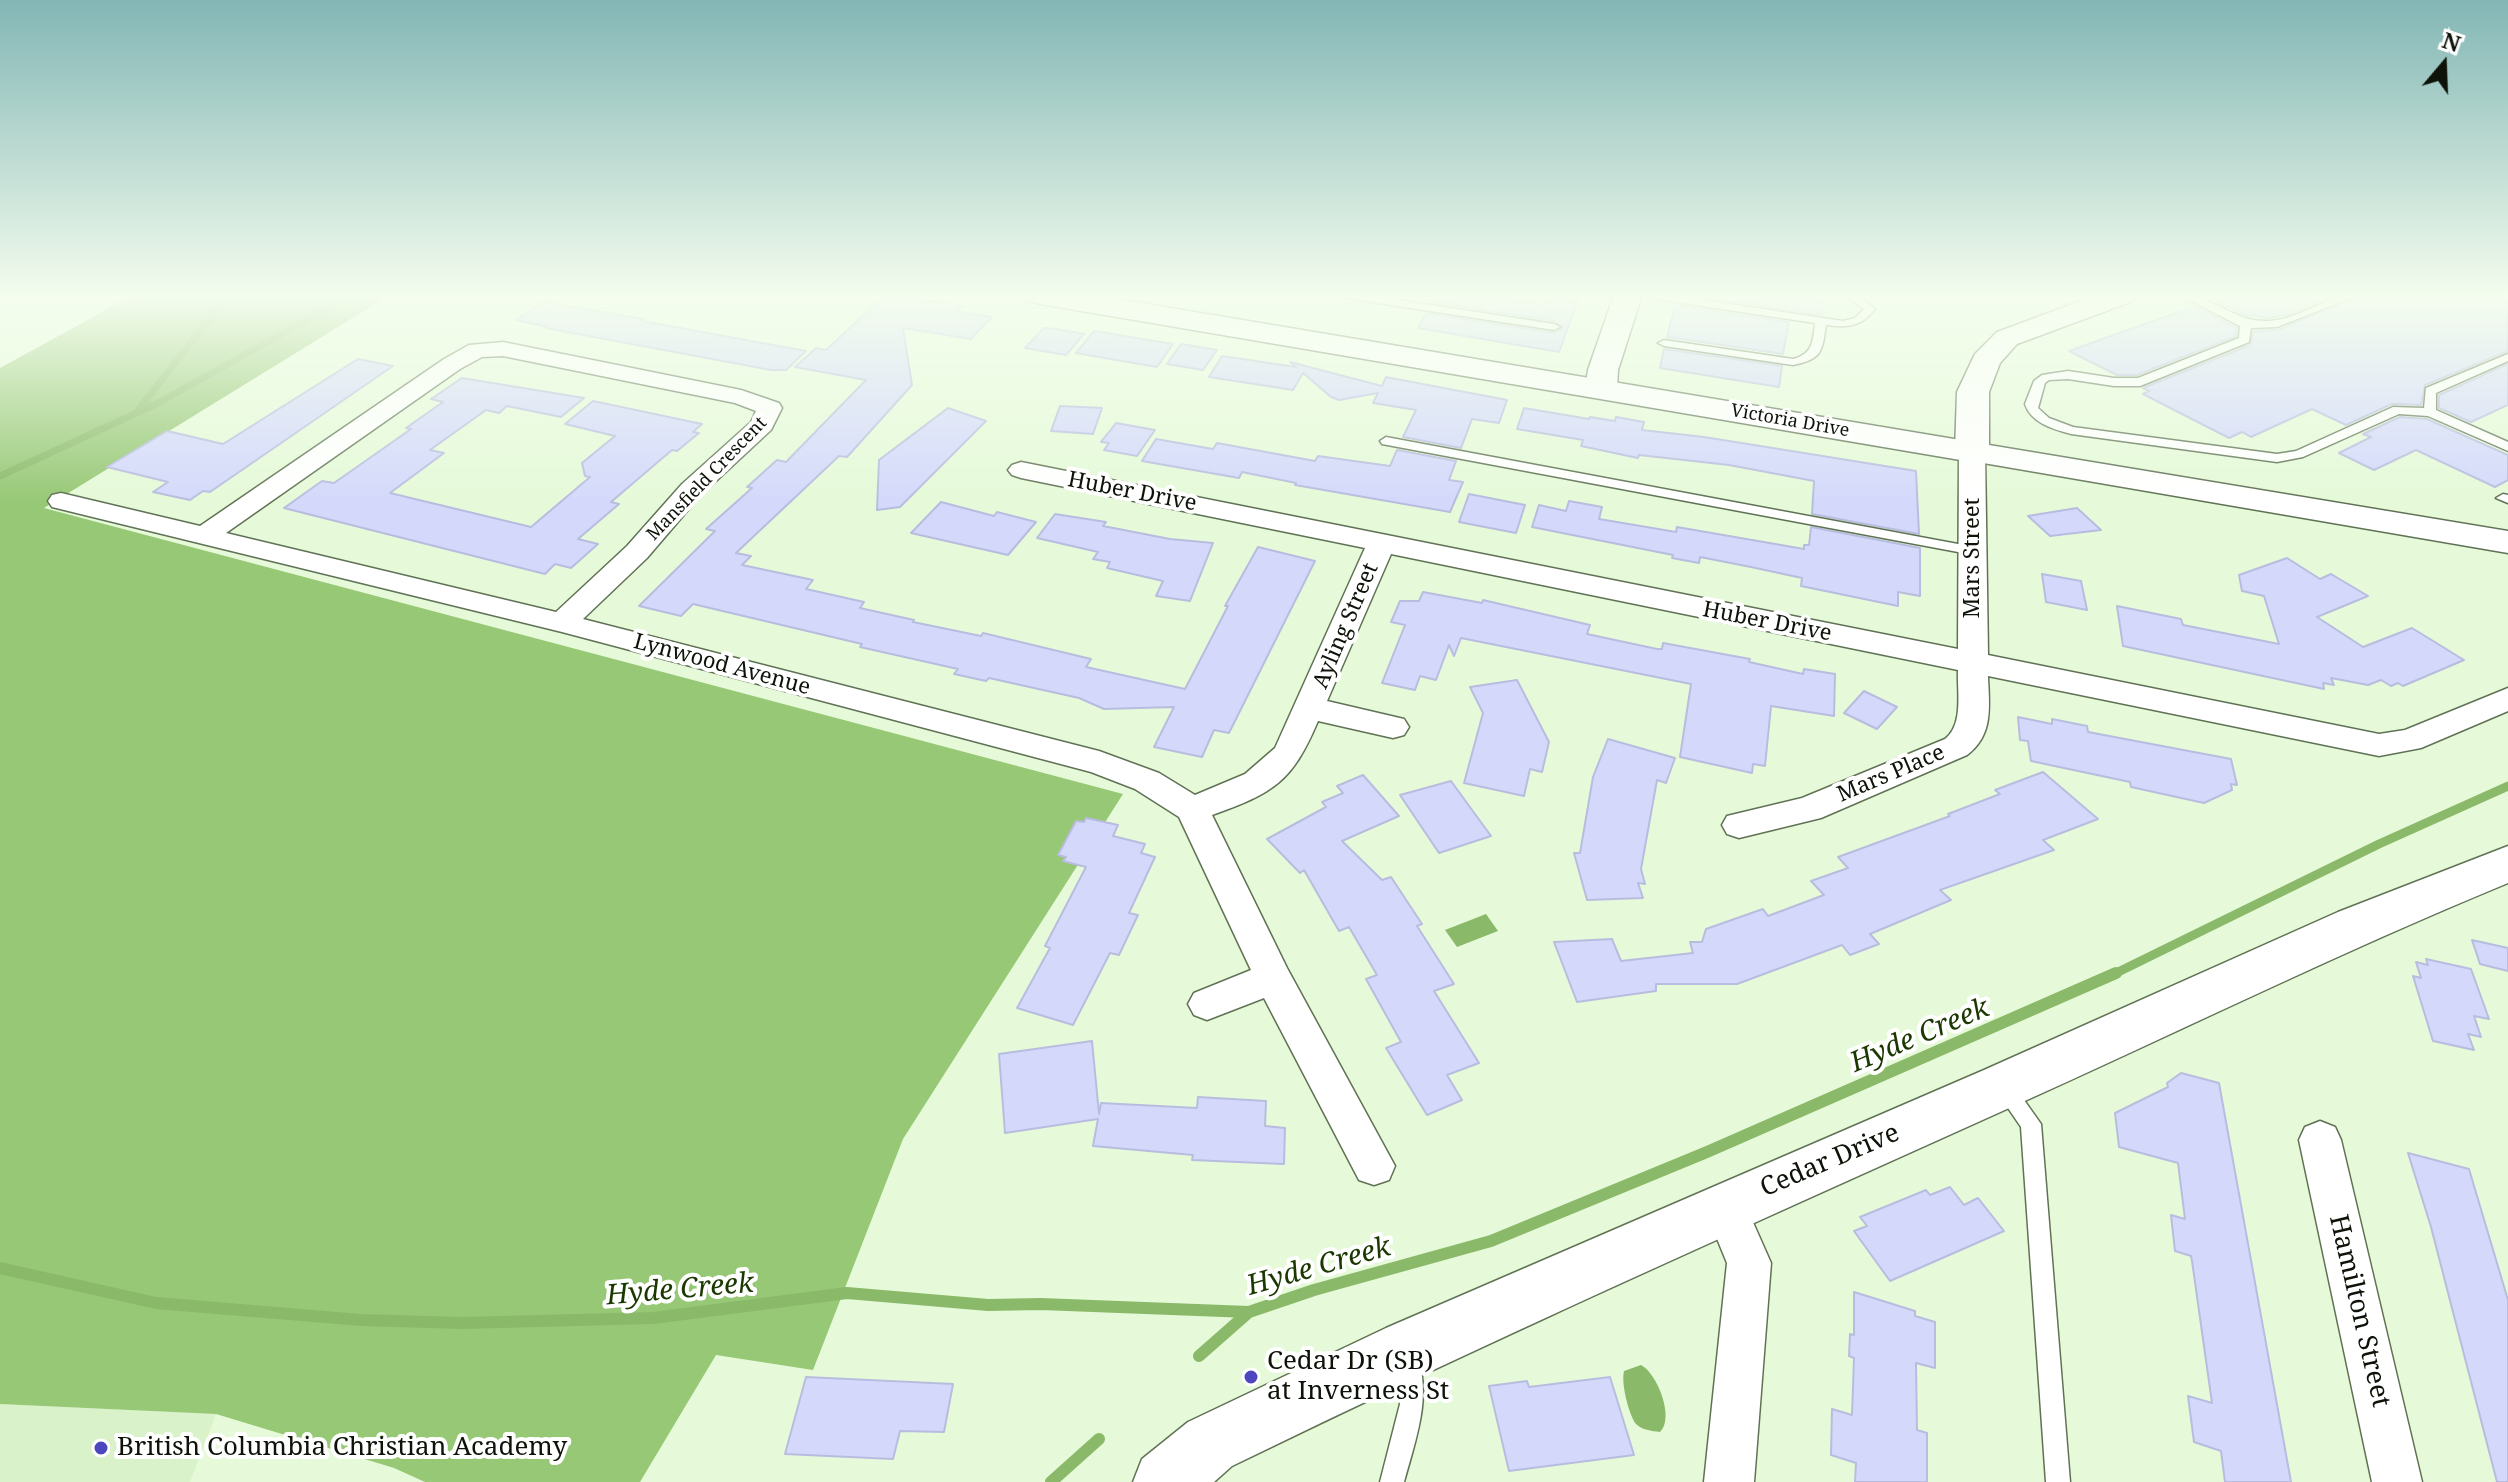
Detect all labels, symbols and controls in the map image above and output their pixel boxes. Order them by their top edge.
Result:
north arrow [2404,24,2484,104]
text: N [2439,24,2465,58]
street label: Victoria Drive [1729,400,1851,442]
street label: Mansfield Crescent [643,413,771,545]
street label: Huber Drive [1065,467,1199,517]
street label: Mars Street [1960,498,1986,618]
street label: Ayling Street [1308,559,1384,693]
street label: Huber Drive [1700,597,1834,647]
street label: Lynwood Avenue [631,629,813,701]
street label: Mars Place [1833,740,1949,808]
water label: Hyde Creek [1845,992,1995,1080]
street label: Cedar Drive [1756,1118,1904,1204]
street label: Hamilton Street [2322,1212,2396,1410]
water label: Hyde Creek [1243,1230,1395,1304]
water label: Hyde Creek [605,1267,755,1313]
place label: Cedar Dr (SB) at Inverness St [1267,1346,1449,1408]
marker: Cedar Dr (SB) at Inverness St [1242,1368,1260,1386]
place label: British Columbia Christian Academy [117,1432,567,1464]
marker: British Columbia Christian Academy [92,1439,110,1457]

